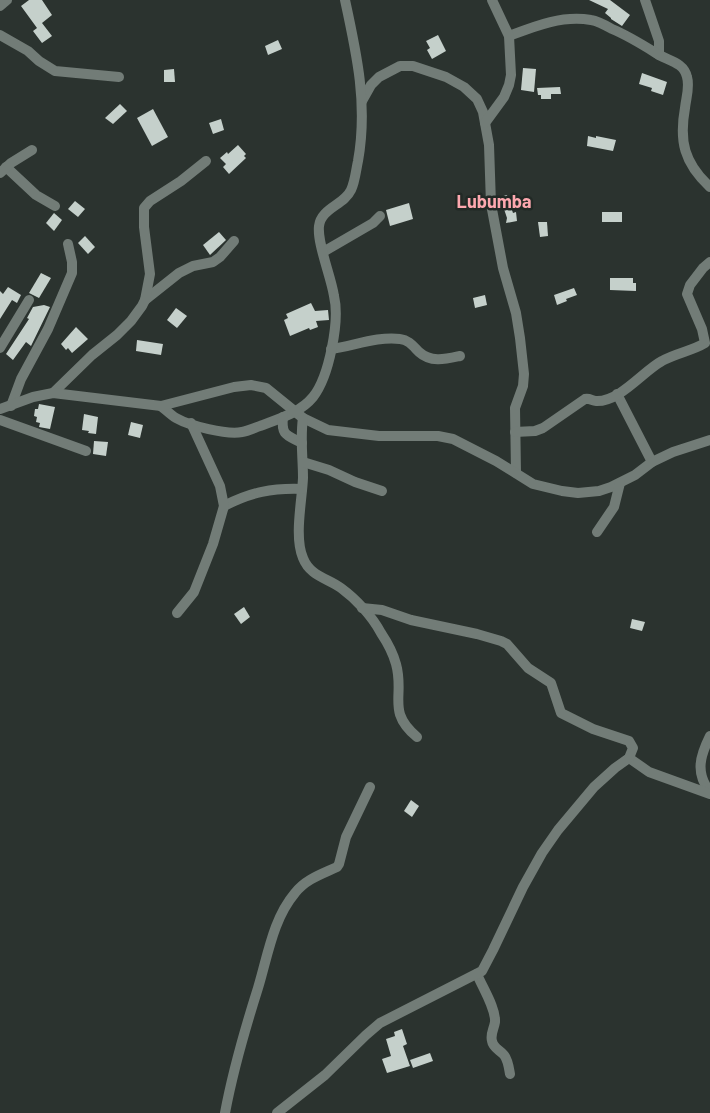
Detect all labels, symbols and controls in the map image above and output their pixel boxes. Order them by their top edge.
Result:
district label: Lubumba [457,190,531,212]

